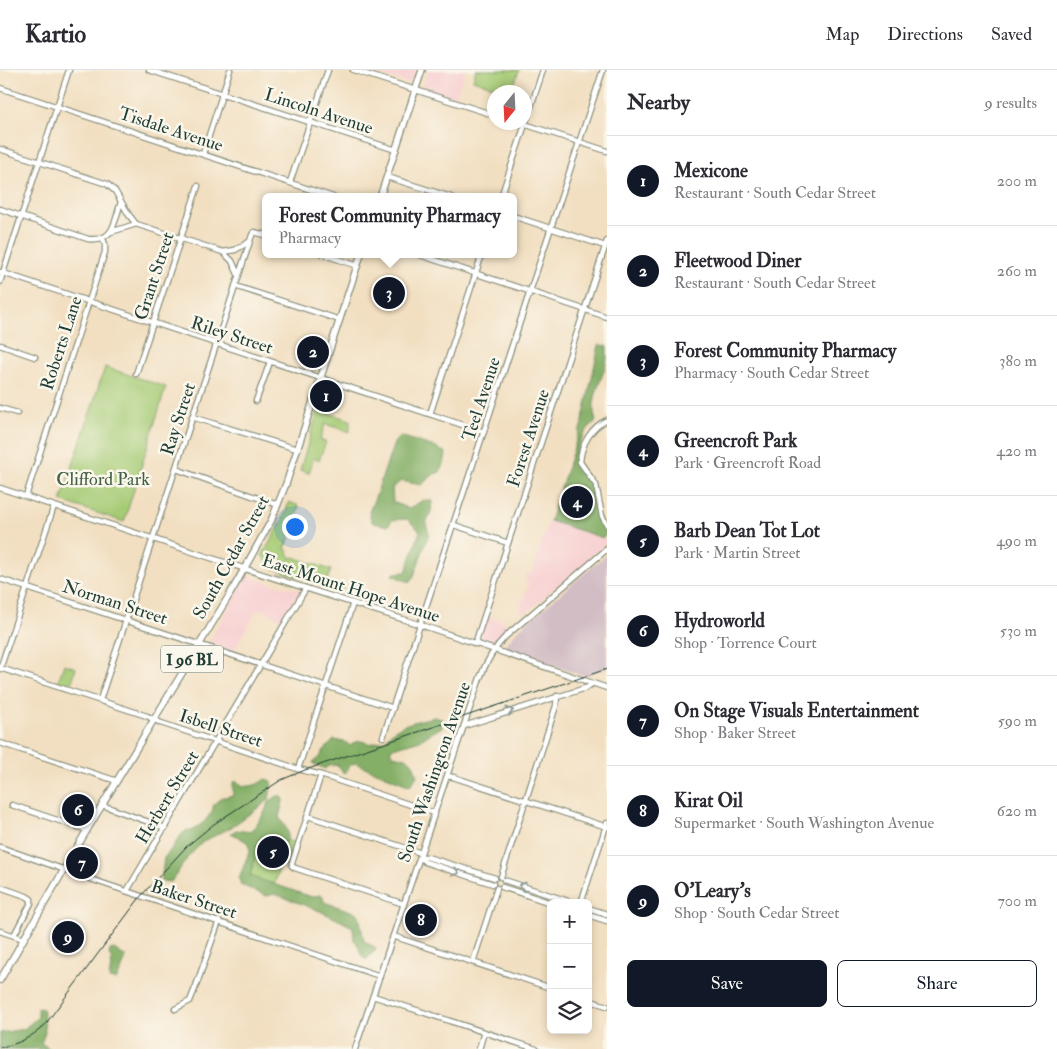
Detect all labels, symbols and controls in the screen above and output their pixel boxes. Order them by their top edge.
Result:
text: Kartio [25,19,86,50]
text: Map [826,23,859,46]
text: Directions [887,23,963,46]
text: Saved [991,23,1032,46]
street label: Lincoln Avenue [262,83,376,140]
north arrow [487,85,532,130]
text: Nearby [627,89,690,116]
text: 9 results [984,93,1037,113]
street label: Tisdale Avenue [116,102,226,157]
text: Mexicone [674,159,748,183]
text: 1 [640,171,646,191]
text: 200 m [997,171,1037,191]
text: Restaurant · South Cedar Street [674,183,876,203]
popup [262,193,517,258]
text: Forest Community Pharmacy [278,204,501,228]
text: Pharmacy [278,228,341,248]
street label: Grant Street [129,229,180,323]
text: Fleetwood Diner [674,249,801,273]
text: 2 [639,261,647,281]
text: 260 m [997,261,1037,281]
text: Restaurant · South Cedar Street [674,273,876,293]
pin: 3 [373,274,405,312]
street label: Roberts Lane [35,293,88,393]
street label: Riley Street [188,311,276,360]
pin: 2 [297,333,329,371]
text: Forest Community Pharmacy [674,339,896,363]
text: 3 [640,351,646,371]
text: 380 m [999,351,1037,371]
street label: Teel Avenue [457,354,506,444]
text: Pharmacy · South Cedar Street [674,363,869,383]
pin: 1 [310,377,342,415]
street label: Ray Street [156,380,201,458]
street label: Forest Avenue [502,386,555,490]
text: Greencroft Park [674,429,797,453]
text: 4 [639,441,647,461]
text: 420 m [996,441,1037,461]
text: Park · Greencroft Road [674,453,821,473]
park label: Clifford Park [56,468,150,491]
pin: 4 [561,483,593,521]
street label: South Cedar Street [188,491,275,623]
your location [282,514,308,540]
text: Barb Dean Tot Lot [674,519,820,543]
text: 5 [639,531,647,551]
text: 490 m [996,531,1037,551]
text: Park · Martin Street [674,543,801,563]
street label: East Mount Hope Avenue [259,549,443,628]
street label: Norman Street [60,575,170,630]
text: Hydroworld [674,609,765,633]
text: 6 [639,621,647,641]
text: 530 m [1000,621,1037,641]
text: Shop · Torrence Court [674,633,817,653]
road number: I 96 BL [161,646,223,672]
street label: South Washington Avenue [393,679,476,865]
text: On Stage Visuals Entertainment [674,699,919,723]
street label: Isbell Street [176,704,266,753]
one-way arrow [506,706,514,716]
text: 7 [639,711,647,731]
text: 590 m [998,711,1037,731]
text: Shop · Baker Street [674,723,796,743]
street label: Herbert Street [131,746,204,848]
text: Kirat Oil [674,789,743,813]
pin: 6 [62,791,94,829]
text: 8 [639,801,647,821]
text: 620 m [997,801,1037,821]
text: Supermarket · South Washington Avenue [674,813,934,833]
pin: 5 [257,833,289,871]
pin: 7 [66,844,98,882]
one-way arrow [451,866,459,876]
street label: Baker Street [148,875,240,924]
text: O'Leary's [674,879,751,903]
one-way arrow [519,882,527,892]
text: 9 [639,891,647,911]
text: 700 m [998,891,1037,911]
map controls [547,899,592,1034]
button: + [547,899,592,944]
pin: 8 [405,901,437,939]
text: Shop · South Cedar Street [674,903,839,923]
pin: 9 [52,918,84,956]
button: − [547,944,592,989]
button: Save [627,960,827,1007]
button: Share [837,960,1037,1007]
button: layers [547,989,592,1034]

